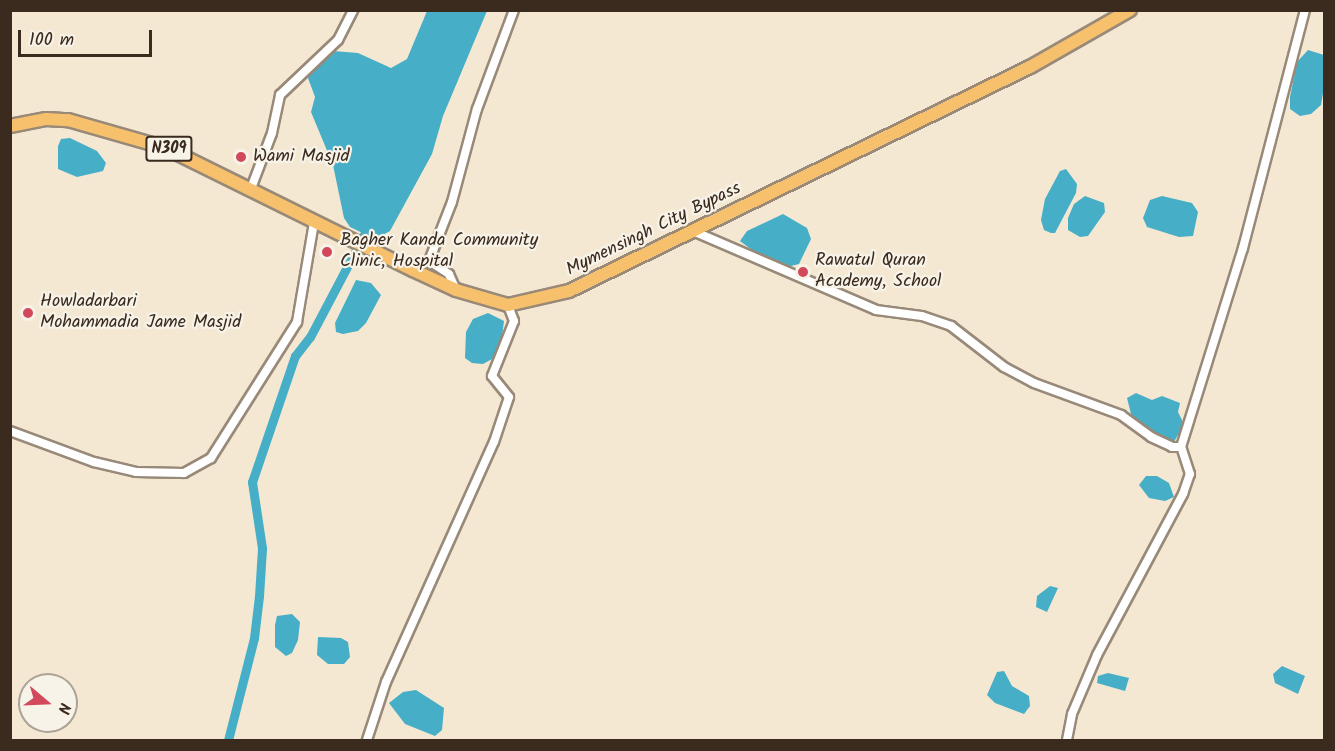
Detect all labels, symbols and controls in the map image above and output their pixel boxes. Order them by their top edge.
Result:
scale bar [21,18,154,56]
text: 100 m [29,26,74,55]
road number: N309 [145,136,193,162]
place label: Wami Masjid [253,146,349,168]
marker: Wami Masjid [234,150,248,164]
street label: Mymensingh City Bypass [563,178,745,282]
place label: Bagher Kanda Community Clinic, Hospital [340,231,538,274]
marker: Bagher Kanda Community Clinic, Hospital [318,243,336,261]
place label: Rawatul Quran Academy, School [815,251,942,294]
marker: Rawatul Quran Academy, School [796,265,810,279]
place label: Howladarbari Mohammadia Jame Masjid [40,292,241,334]
marker: Howladarbari Mohammadia Jame Masjid [21,306,35,320]
north arrow [18,673,78,733]
text: N [50,700,77,717]

